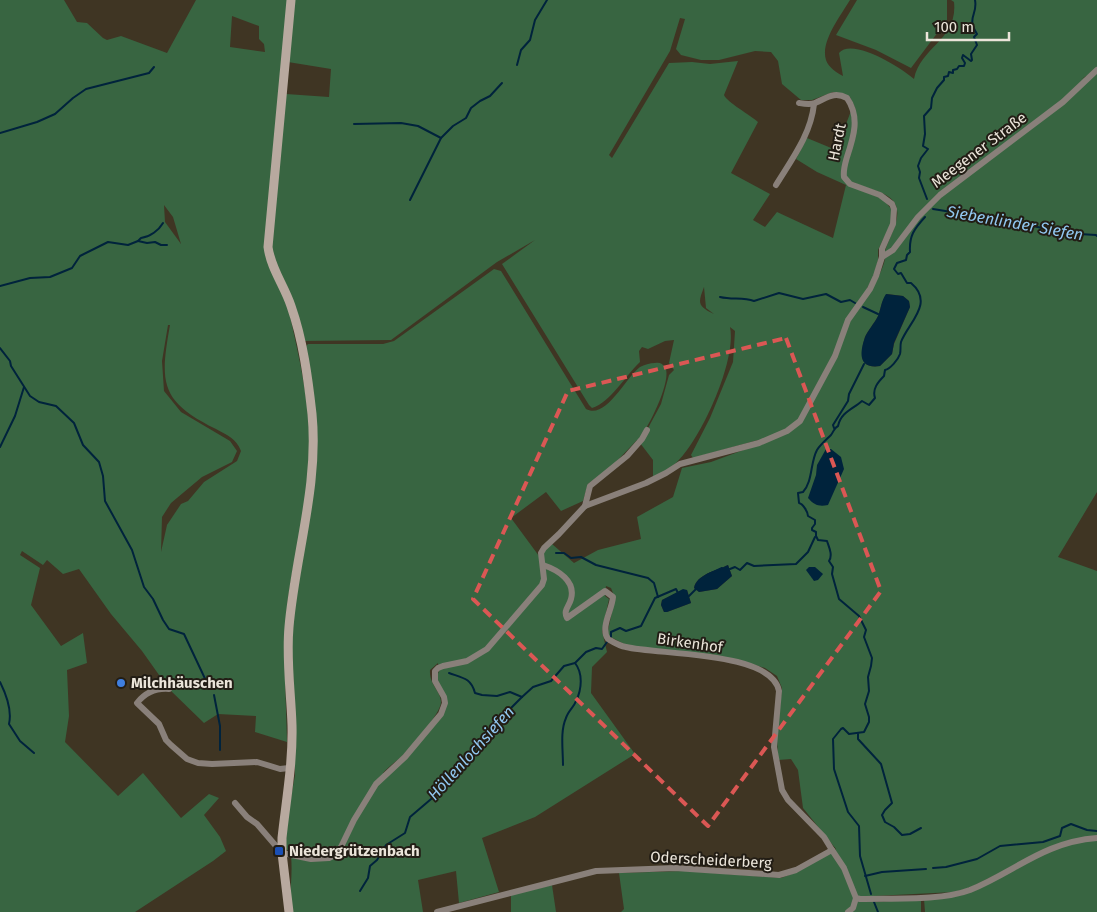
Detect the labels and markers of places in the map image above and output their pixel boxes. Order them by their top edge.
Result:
place label: Milchhäuschen [131,674,233,692]
marker: Milchhäuschen [115,677,127,689]
place label: Niedergrützenbach [289,842,420,860]
marker: Niedergrützenbach [273,845,285,857]

